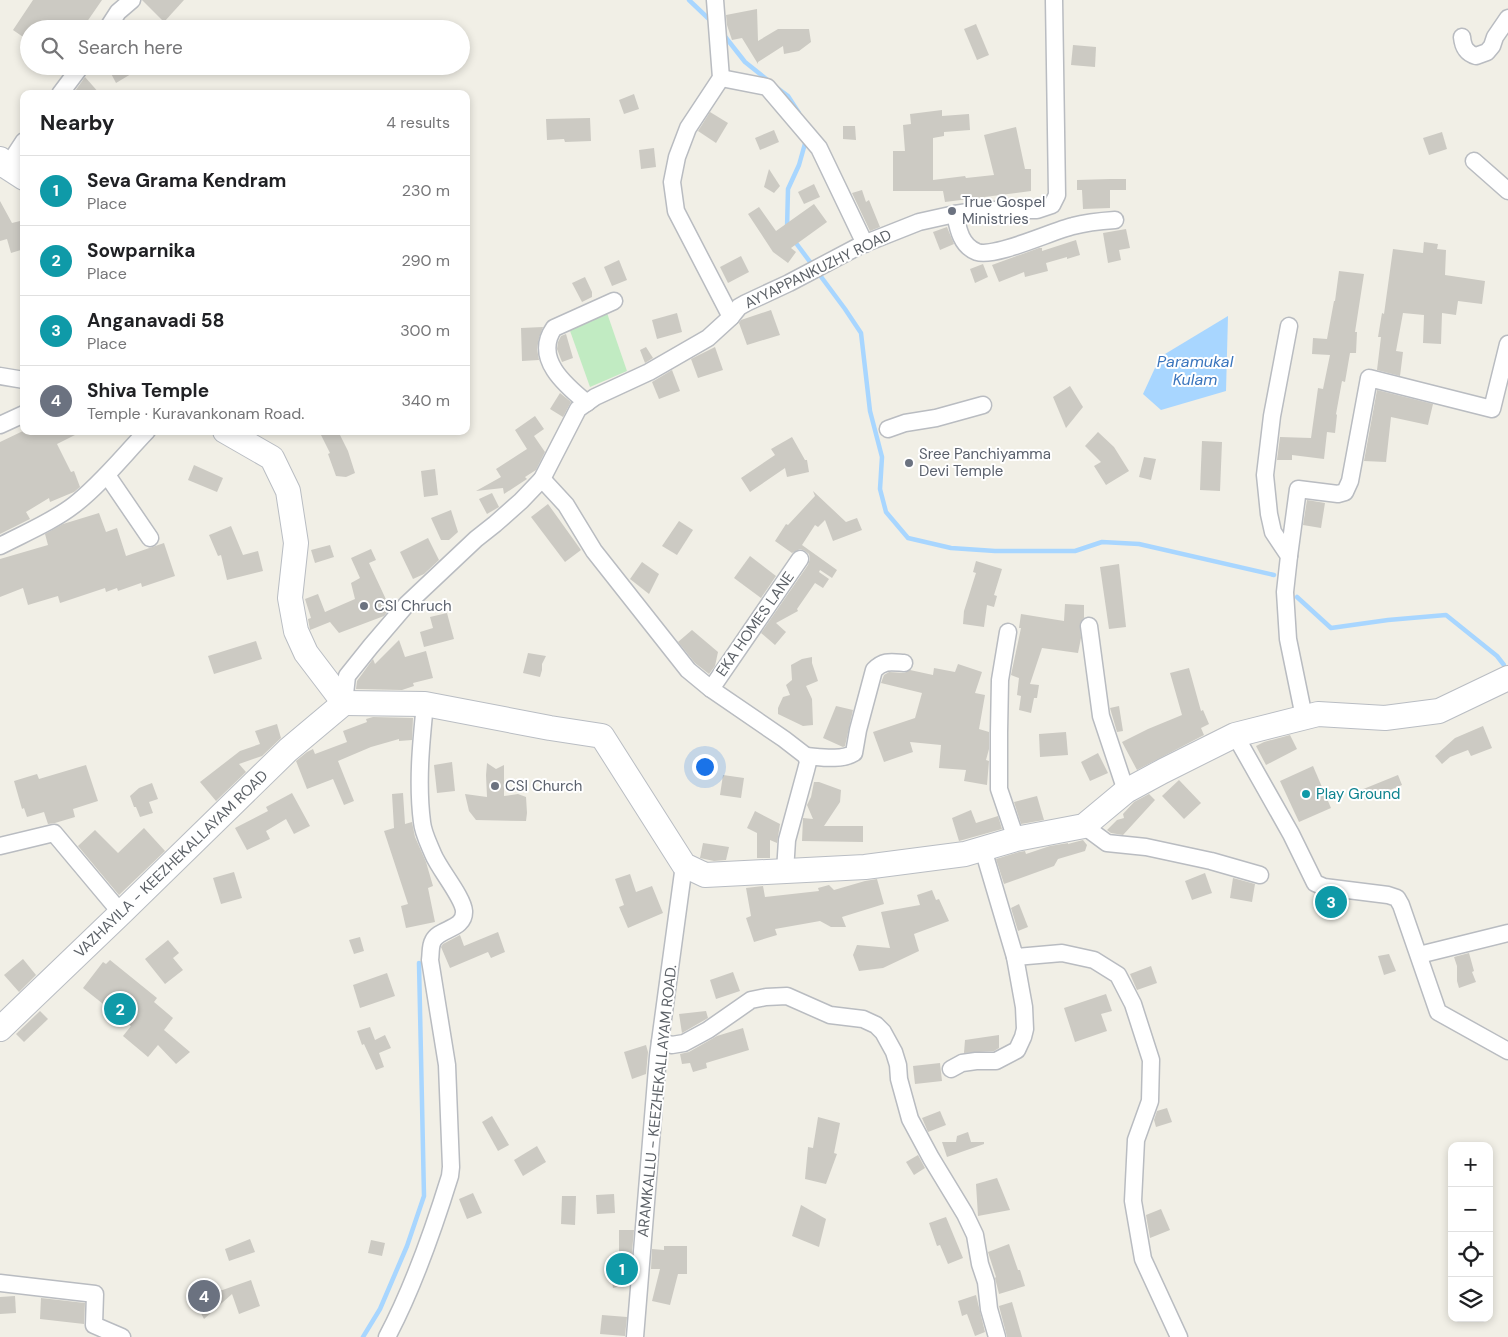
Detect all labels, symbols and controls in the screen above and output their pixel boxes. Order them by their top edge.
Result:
search box [20,20,470,75]
icon: search [38,34,66,62]
text: Search here [78,35,183,60]
text: Nearby [40,109,114,137]
text: 4 results [386,112,450,133]
text: Seva Grama Kendram [87,168,286,193]
text: 1 [53,180,59,201]
text: 230 m [402,180,450,201]
place label: True Gospel Ministries [962,192,1045,229]
text: Place [87,193,127,214]
marker: True Gospel Ministries [946,205,958,217]
street label: AYYAPPANKUZHY ROAD [741,225,895,313]
text: Sowparnika [87,238,195,263]
text: 2 [51,250,61,271]
text: 290 m [401,250,450,271]
text: Place [87,263,127,284]
text: Anganavadi 58 [87,308,224,333]
text: 3 [51,320,61,341]
text: 300 m [400,320,450,341]
text: Place [87,333,127,354]
water label: Paramukal Kulam [1157,351,1234,390]
text: Shiva Temple [87,378,209,403]
text: 4 [51,390,61,411]
text: 340 m [401,390,450,411]
text: Temple · Kuravankonam Road. [87,403,305,424]
place label: Sree Panchiyamma Devi Temple [919,444,1051,481]
marker: Sree Panchiyamma Devi Temple [903,457,915,469]
street label: EKA HOMES LANE [711,568,799,680]
place label: CSI Chruch [374,596,452,616]
marker: CSI Chruch [358,600,370,612]
your location [692,754,718,780]
street label: VAZHAYILA - KEEZHEKALLAYAM ROAD [70,766,272,962]
place label: CSI Church [505,776,582,796]
marker: CSI Church [489,780,501,792]
place label: Play Ground [1316,784,1400,804]
marker: Play Ground [1300,788,1312,800]
pin: 3 [1315,883,1347,921]
street label: ARAMKALLU - KEEZHEKALLAYAM ROAD. [633,964,681,1238]
pin: 2 [104,990,136,1028]
map controls [1448,1142,1493,1322]
button: + [1448,1142,1493,1187]
button: − [1448,1187,1493,1232]
button: locate [1448,1232,1493,1277]
pin: 1 [606,1250,638,1288]
pin: 4 [188,1277,220,1315]
button: layers [1448,1277,1493,1322]

